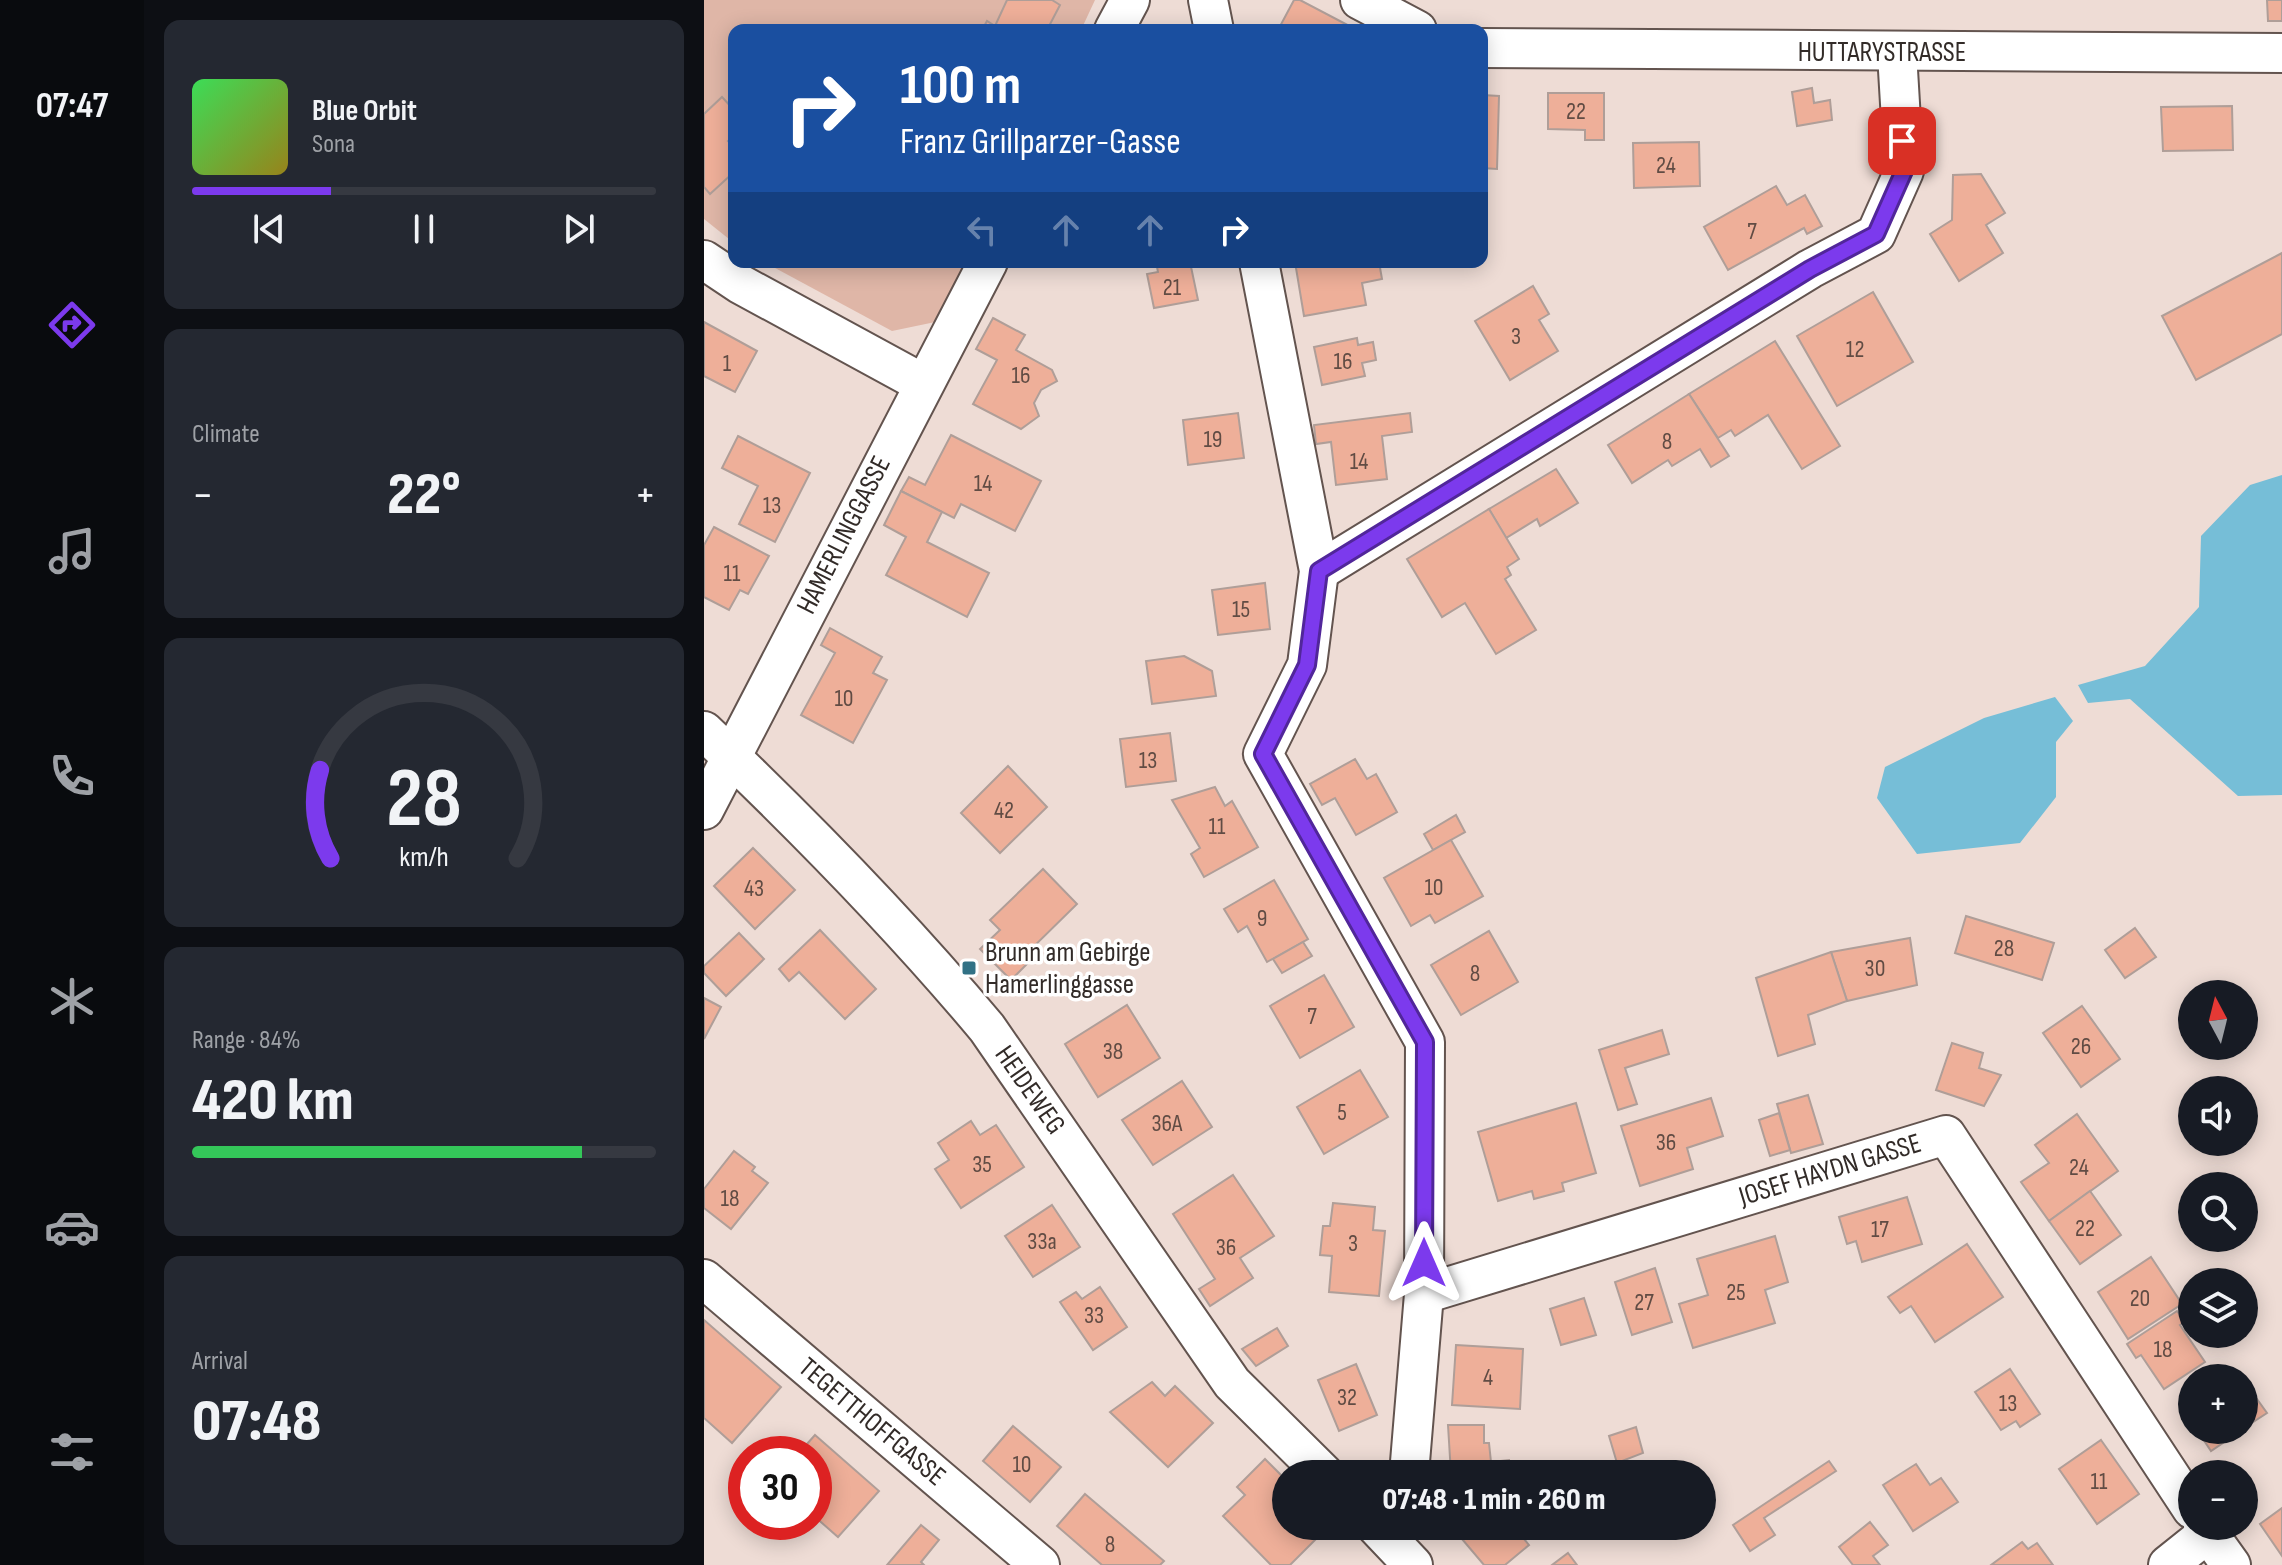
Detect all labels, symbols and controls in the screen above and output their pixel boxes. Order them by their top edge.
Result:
street label: HUTTARYSTRASSE [1798,36,1966,69]
text: 100 m [900,53,1021,120]
icon: right [768,56,872,160]
text: 07:47 [36,85,108,128]
text: Blue Orbit [312,93,417,129]
house number: 22 [1566,97,1586,126]
pin [1868,107,1936,175]
icon: arrive [1880,119,1924,163]
text: Franz Grillparzer-Gasse [900,121,1181,164]
text: Sona [312,129,355,160]
house number: 24 [1656,151,1676,180]
icon: previous [247,207,291,251]
icon: pause [402,207,446,251]
icon: next [557,207,601,251]
icon: left [960,208,1004,252]
icon: ahead [1044,208,1088,252]
icon: ahead [1128,208,1172,252]
icon: right [1212,208,1256,252]
house number: 7 [1747,217,1757,246]
house number: 21 [1163,273,1182,302]
icon: directions [44,297,100,353]
house number: 3 [1511,322,1521,351]
house number: 12 [1846,335,1864,364]
house number: 16 [1334,347,1352,376]
house number: 1 [723,349,732,378]
house number: 16 [1012,361,1030,390]
text: Climate [192,419,260,450]
house number: 19 [1203,425,1223,454]
house number: 8 [1662,427,1672,456]
house number: 14 [1350,447,1368,476]
street label: HAMERLINGGASSE [790,451,898,619]
text: 22° [387,459,461,531]
text: − [192,469,214,522]
text: + [634,469,656,522]
house number: 14 [974,469,992,498]
house number: 13 [763,491,781,520]
icon: music [44,523,100,579]
house number: 11 [724,559,741,588]
house number: 15 [1232,595,1250,624]
house number: 10 [834,684,854,713]
house number: 13 [1139,746,1157,775]
icon: phone [44,748,100,804]
text: 28 [386,749,462,849]
house number: 42 [994,796,1014,825]
house number: 11 [1209,812,1226,841]
text: km/h [399,840,449,875]
house number: 10 [1424,873,1444,902]
house number: 43 [744,874,764,903]
house number: 9 [1257,904,1267,933]
house number: 28 [1994,934,2014,963]
place label: Brunn am Gebirge Hamerlinggasse [985,936,1151,1001]
house number: 30 [1865,954,1885,983]
marker: Brunn am Gebirge Hamerlinggasse [960,959,978,977]
house number: 8 [1470,959,1480,988]
icon: climate [44,973,100,1029]
north arrow [2178,980,2258,1060]
map controls [2178,980,2258,1540]
house number: 7 [1307,1002,1317,1031]
text: Range · 84% [192,1025,301,1056]
house number: 26 [2071,1032,2091,1061]
house number: 38 [1103,1037,1123,1066]
street label: HEIDEWEG [988,1040,1072,1140]
text: 420 km [192,1065,354,1137]
button: sound [2178,1076,2258,1156]
house number: 5 [1337,1098,1347,1127]
house number: 36A [1152,1109,1183,1138]
street label: JOSEF HAYDN GASSE [1734,1127,1925,1214]
house number: 36 [1656,1128,1676,1157]
house number: 35 [972,1150,992,1179]
house number: 24 [2069,1153,2089,1182]
button: search [2178,1172,2258,1252]
house number: 18 [721,1184,739,1213]
icon: car [44,1199,100,1255]
house number: 22 [2075,1214,2095,1243]
house number: 17 [1871,1215,1889,1244]
position arrow [1382,1221,1466,1305]
house number: 33a [1027,1227,1057,1256]
house number: 3 [1348,1229,1358,1258]
house number: 36 [1216,1233,1236,1262]
button: layers [2178,1268,2258,1348]
house number: 25 [1726,1278,1746,1307]
house number: 20 [2130,1284,2150,1313]
house number: 27 [1634,1288,1654,1317]
house number: 33 [1084,1301,1104,1330]
house number: 18 [2154,1335,2172,1364]
text: Arrival [192,1346,248,1377]
street label: TEGETTHOFFGASSE [792,1351,952,1493]
house number: 4 [1483,1363,1493,1392]
button: + [2178,1364,2258,1444]
house number: 32 [1337,1383,1357,1412]
text: 07:48 [192,1386,321,1458]
house number: 13 [1999,1389,2017,1418]
icon: filters [44,1424,100,1480]
speed limit sign: 30 [728,1436,832,1540]
house number: 10 [1012,1450,1032,1479]
button: − [2178,1460,2258,1540]
house number: 11 [2091,1467,2108,1496]
text: 07:48 · 1 min · 260 m [1382,1482,1606,1518]
house number: 8 [1105,1530,1115,1559]

